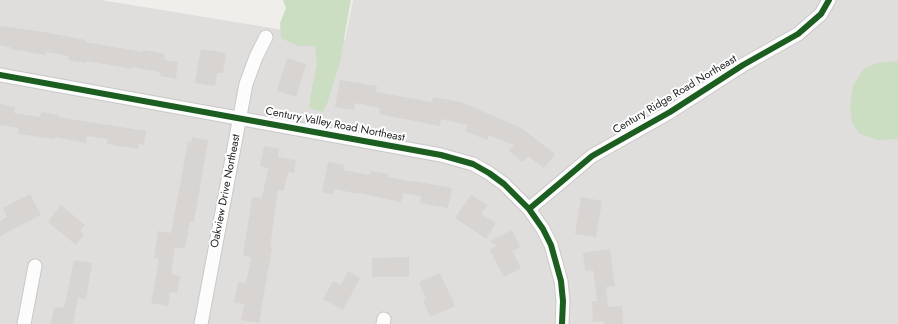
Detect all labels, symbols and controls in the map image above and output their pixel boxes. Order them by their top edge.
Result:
street label: Century Ridge Road Northeast [611,53,739,137]
street label: Century Valley Road Northeast [264,105,406,145]
street label: Oakview Drive Northeast [209,133,243,249]

